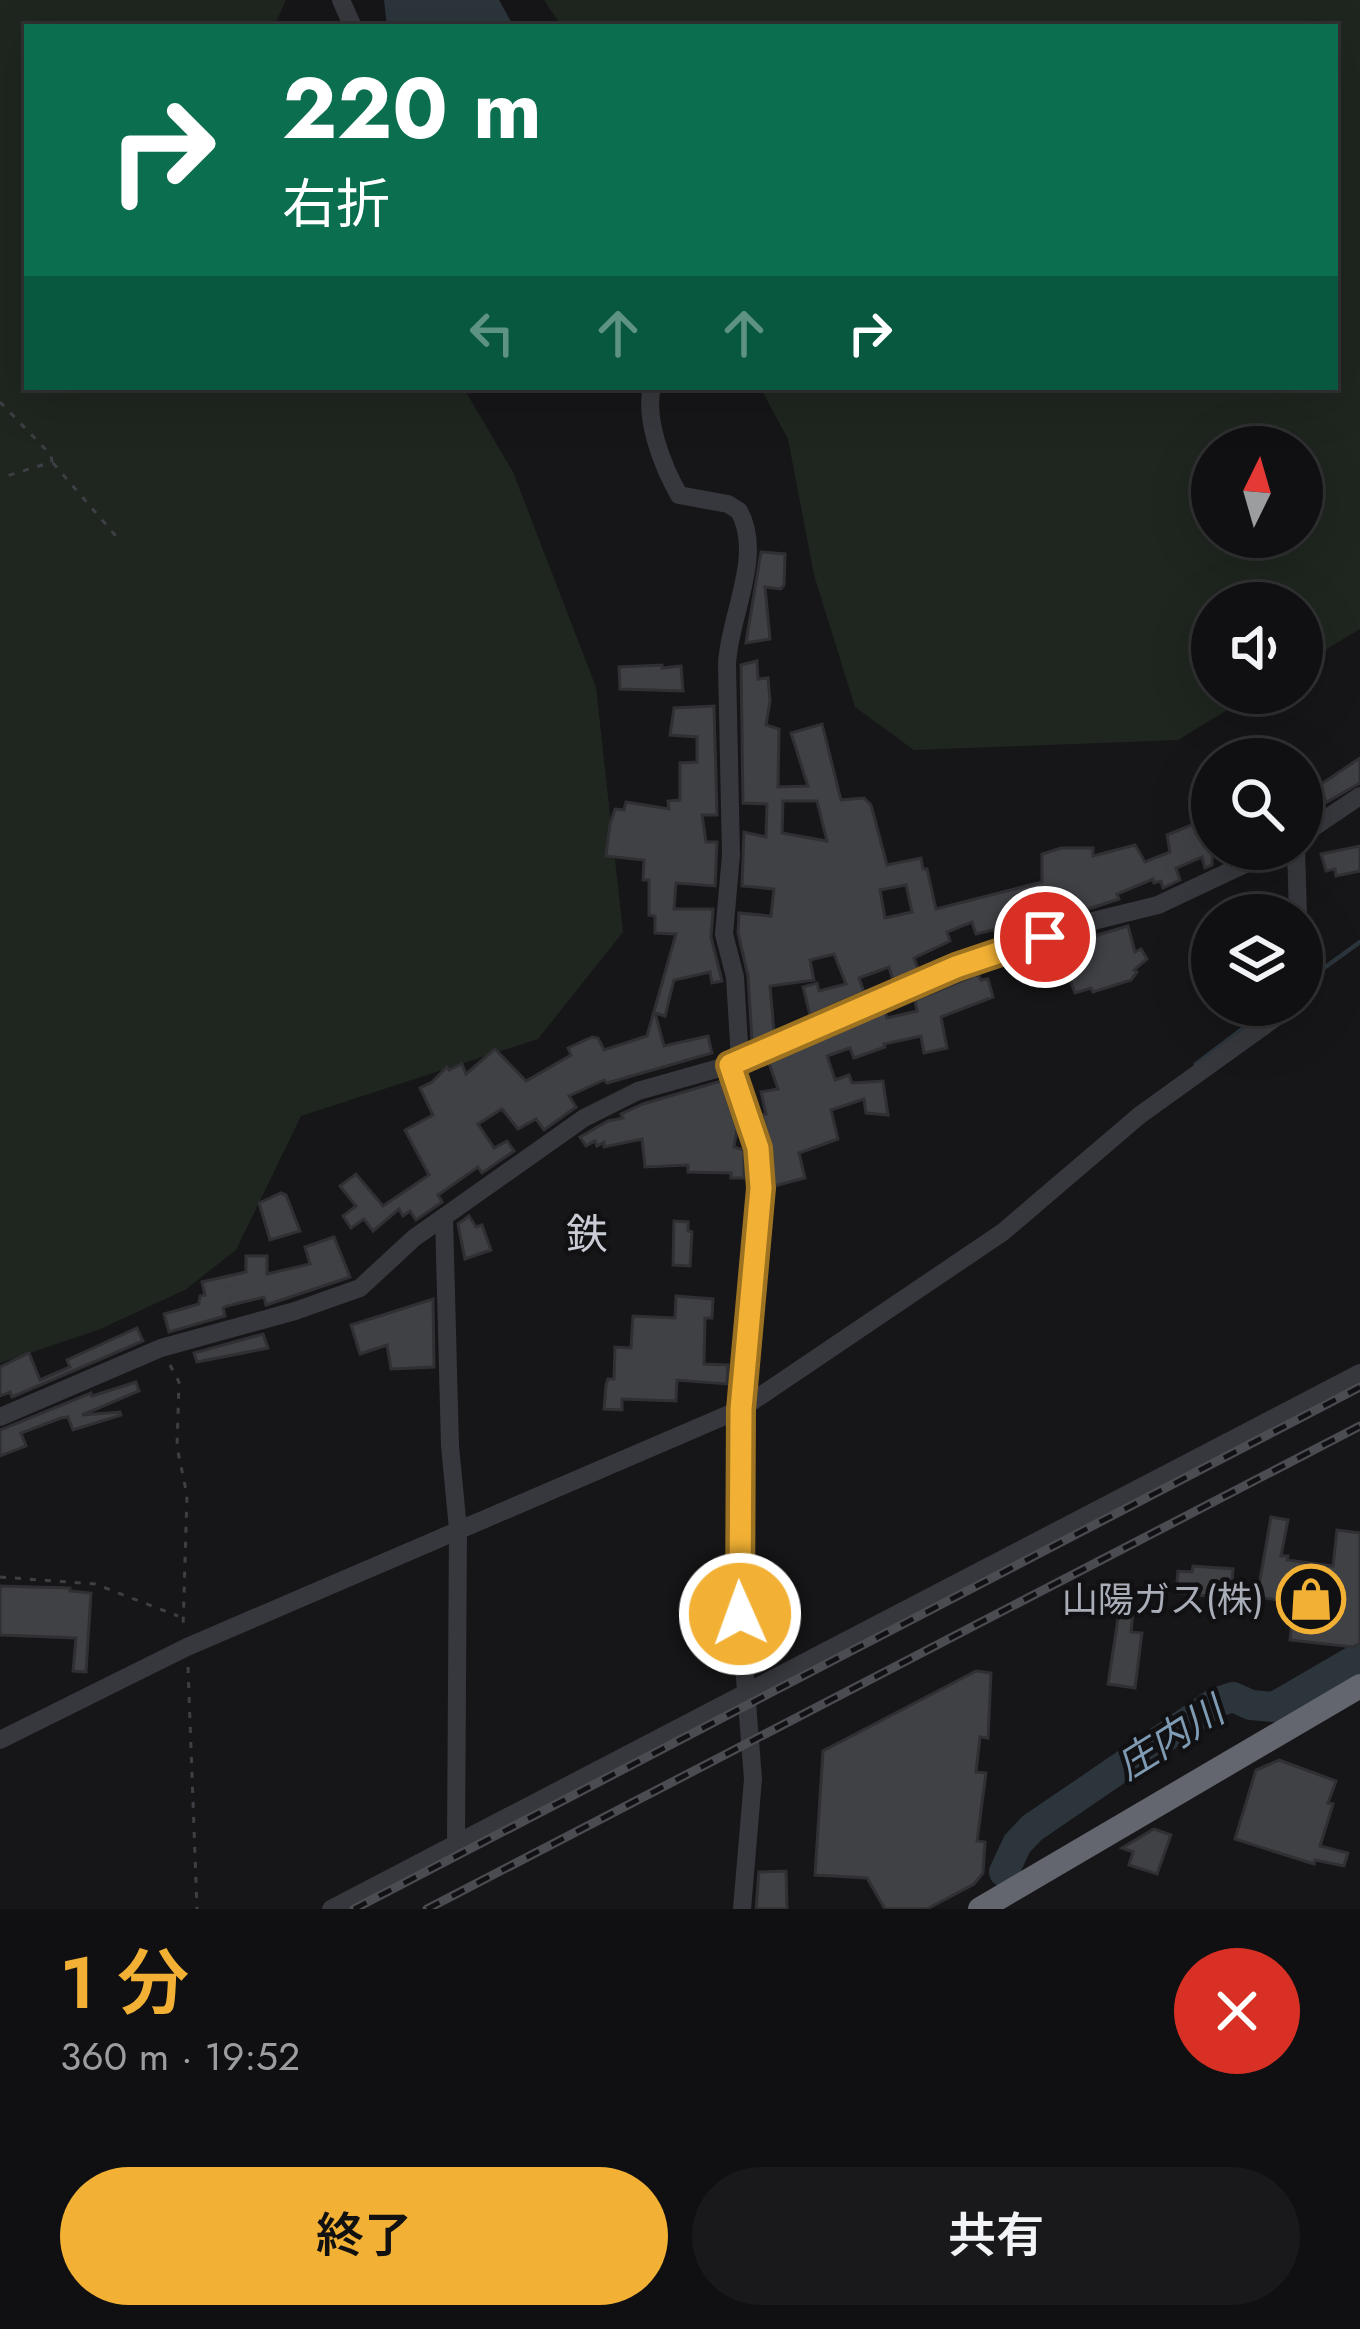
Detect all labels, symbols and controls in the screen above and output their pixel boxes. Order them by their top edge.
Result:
text: 220 m [282,48,542,170]
icon: right [84,72,240,228]
text: 右折 [282,165,390,243]
icon: left [459,300,525,366]
icon: ahead [585,300,651,366]
icon: ahead [711,300,777,366]
icon: right [837,300,903,366]
north arrow [1191,426,1323,558]
map controls [1191,426,1323,1026]
button: sound [1191,582,1323,714]
button: search [1191,738,1323,870]
pin [994,886,1096,988]
button: layers [1191,894,1323,1026]
icon: arrive [1012,904,1078,970]
district label: 鉄 [566,1204,608,1265]
position arrow [677,1551,803,1677]
shop icon: 山陽ガス(株) [1276,1564,1346,1634]
place label: 山陽ガス(株) [1062,1573,1264,1625]
water label: 庄内川 [1105,1681,1238,1793]
text: 1 分 [60,1931,189,2035]
button: close [1174,1948,1300,2074]
text: 360 m · 19:52 [60,2028,300,2085]
button: 終了 [60,2167,668,2305]
button: 共有 [692,2167,1300,2305]

